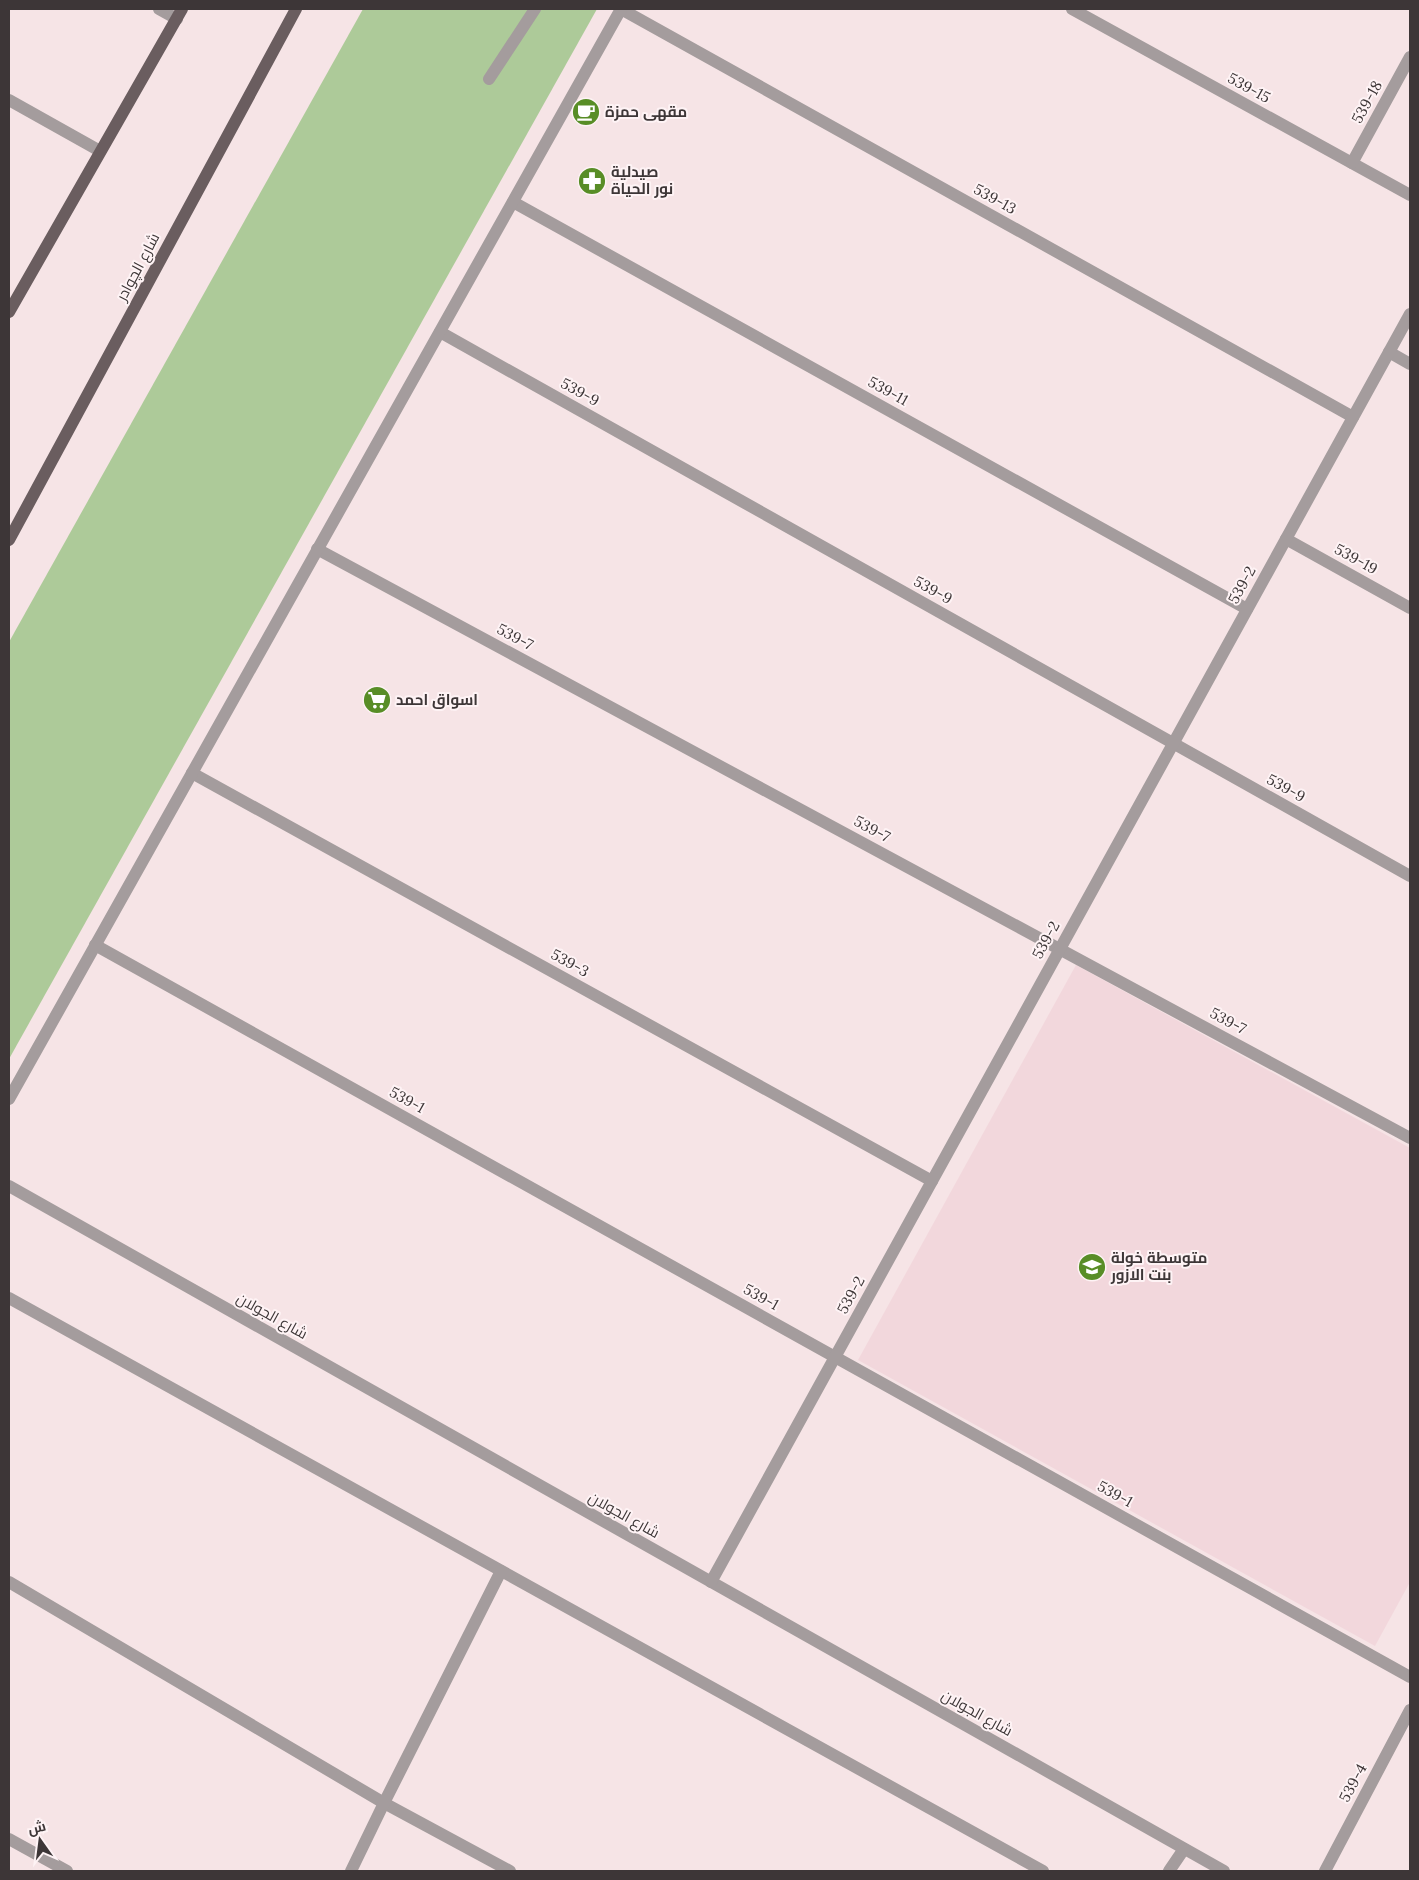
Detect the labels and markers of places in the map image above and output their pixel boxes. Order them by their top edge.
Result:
cafe icon: مقهى حمزة [571,97,601,127]
place label: مقهى حمزة [605,102,687,121]
place label: صيدلية نور الحياة [611,162,673,198]
pharmacy icon: صيدلية نور الحياة [577,166,607,196]
supermarket icon: اسواق احمد [362,685,392,715]
place label: اسواق احمد [396,690,478,709]
place label: متوسطة خولة بنت الازور [1110,1248,1207,1284]
school or university icon: متوسطة خولة بنت الازور [1077,1252,1107,1282]

